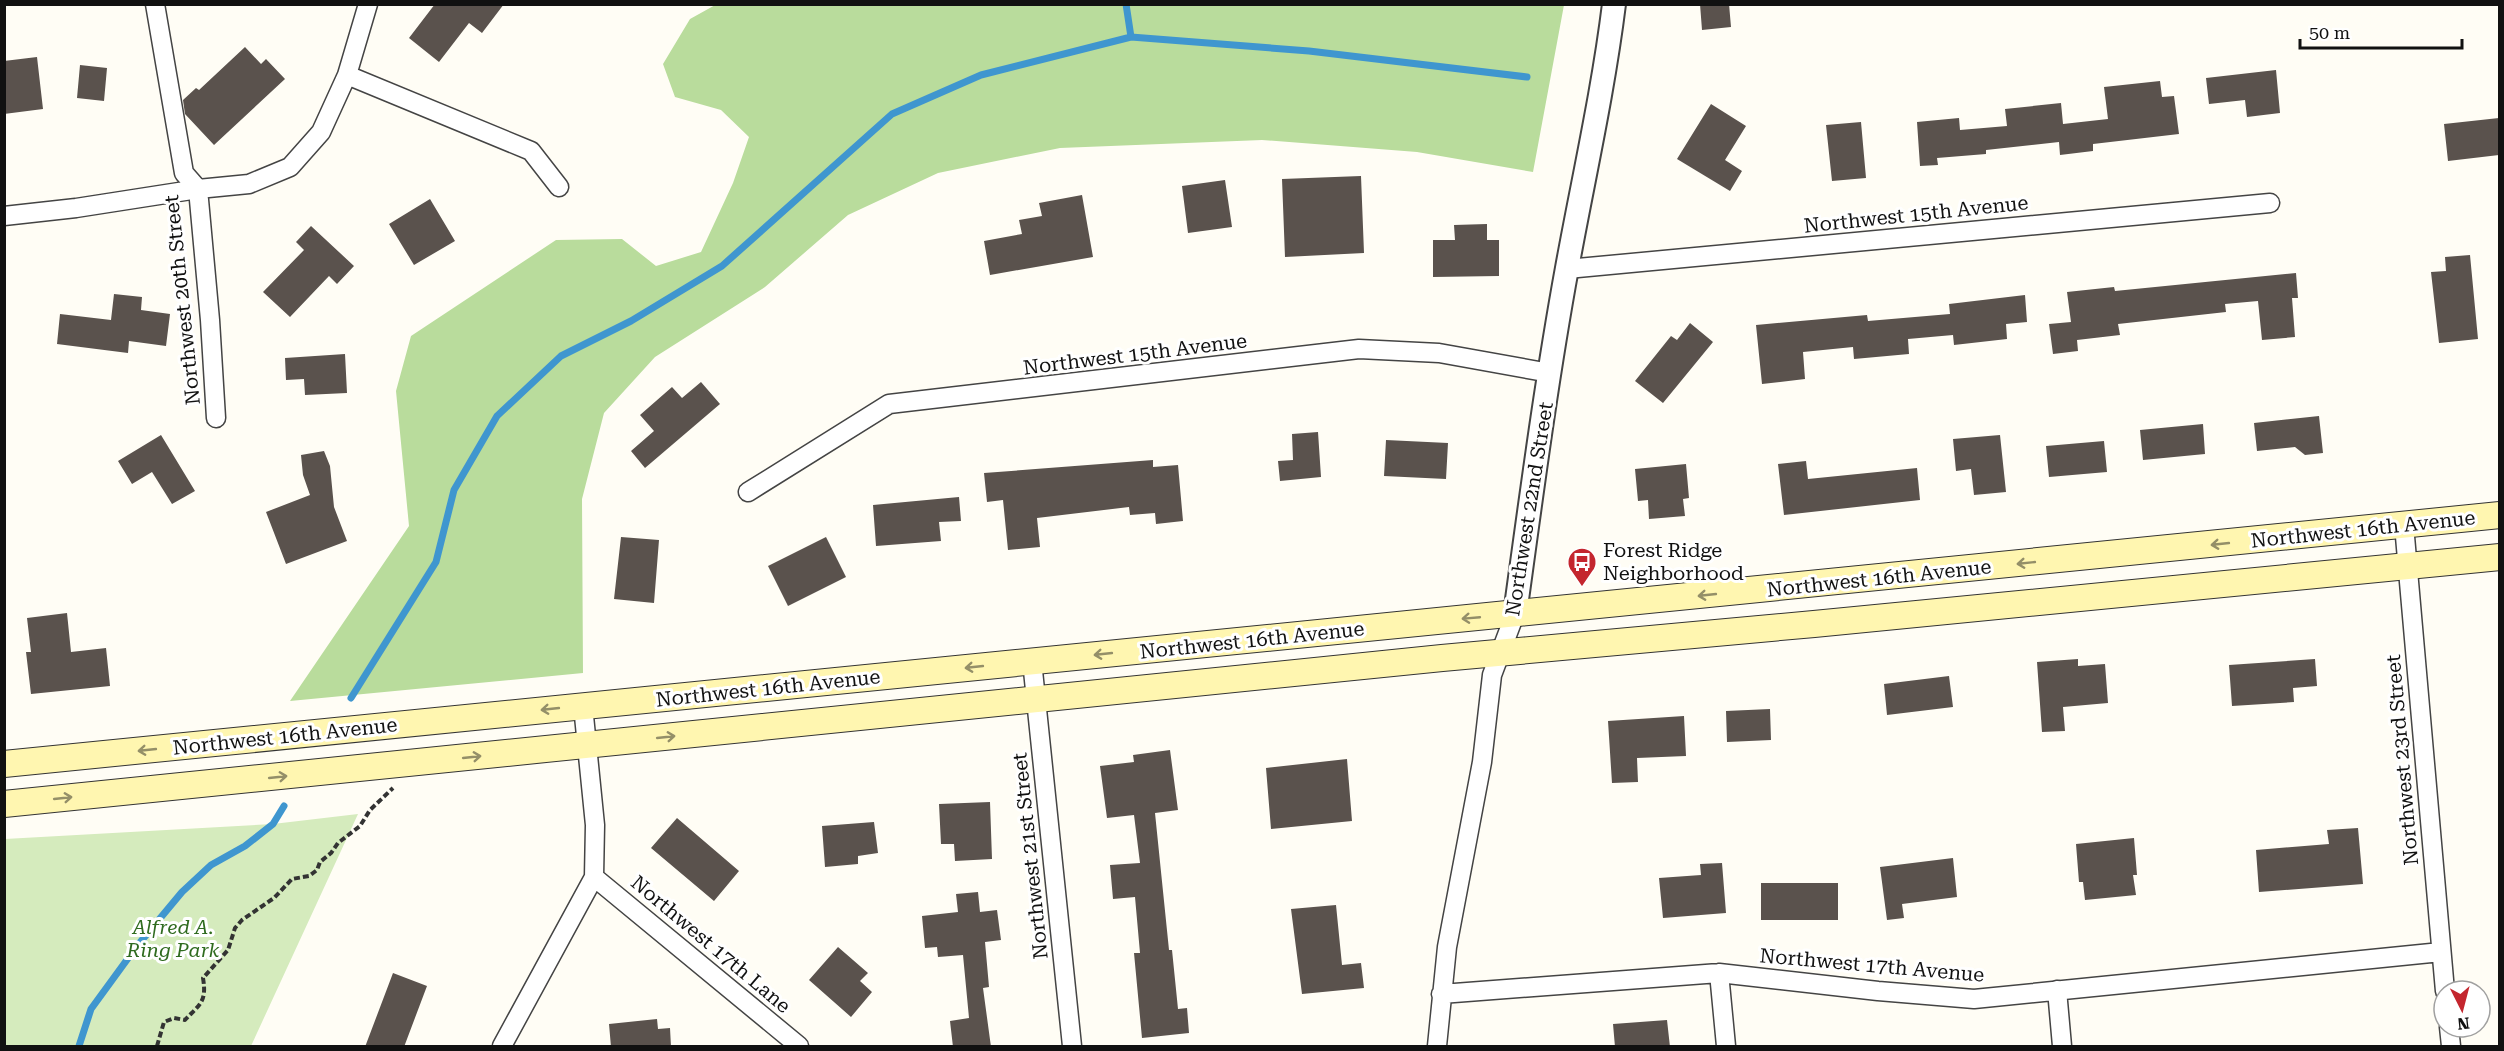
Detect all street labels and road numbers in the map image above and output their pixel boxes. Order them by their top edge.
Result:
street label: Northwest 15th Avenue [1803,190,2029,238]
street label: Northwest 20th Street [159,193,205,406]
street label: Northwest 15th Avenue [1022,328,1248,380]
street label: Northwest 22nd Street [1500,400,1558,618]
street label: Northwest 16th Avenue [2250,505,2476,553]
street label: Northwest 16th Avenue [1766,554,1992,602]
street label: Northwest 16th Avenue [1139,616,1365,664]
street label: Northwest 23rd Street [2381,653,2423,866]
street label: Northwest 16th Avenue [655,664,881,712]
street label: Northwest 16th Avenue [172,712,398,760]
street label: Northwest 21st Street [1007,751,1053,961]
street label: Northwest 17th Lane [626,870,796,1018]
street label: Northwest 17th Avenue [1759,943,1985,987]

